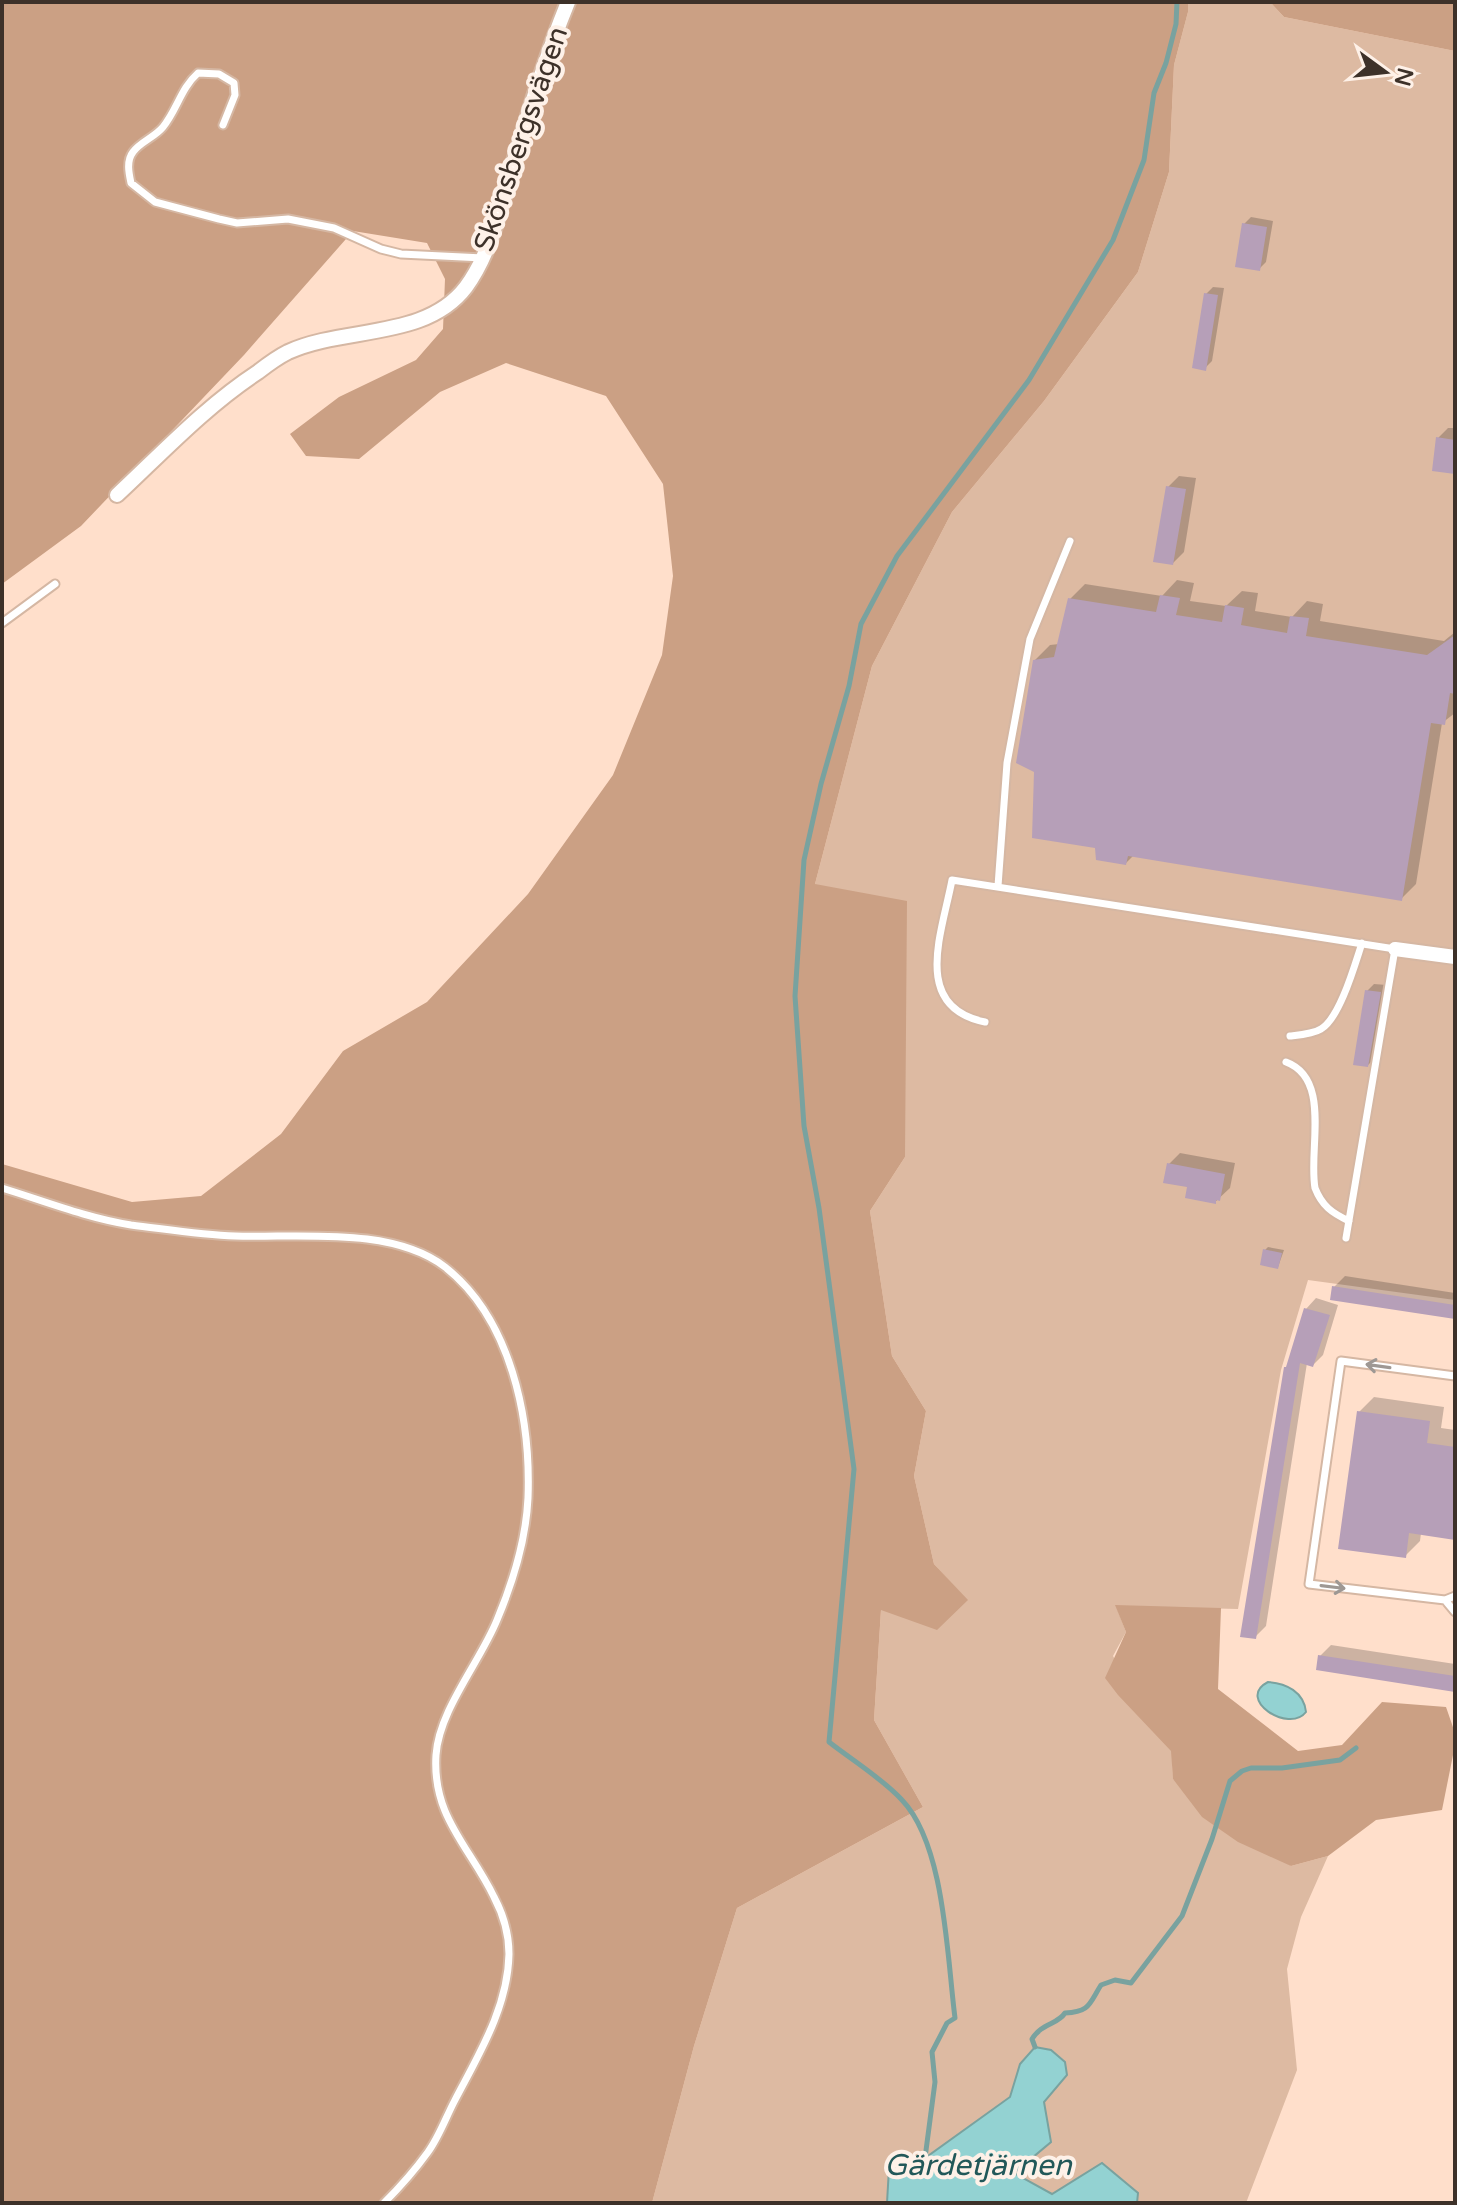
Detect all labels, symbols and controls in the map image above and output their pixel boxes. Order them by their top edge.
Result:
street label: Skönsbergsvägen [467,22,575,256]
north arrow [1345,32,1425,112]
text: N [1389,65,1418,89]
one-way arrow [1366,1358,1391,1373]
one-way arrow [1319,1580,1346,1595]
water label: Gärdetjärnen [884,2147,1072,2184]

